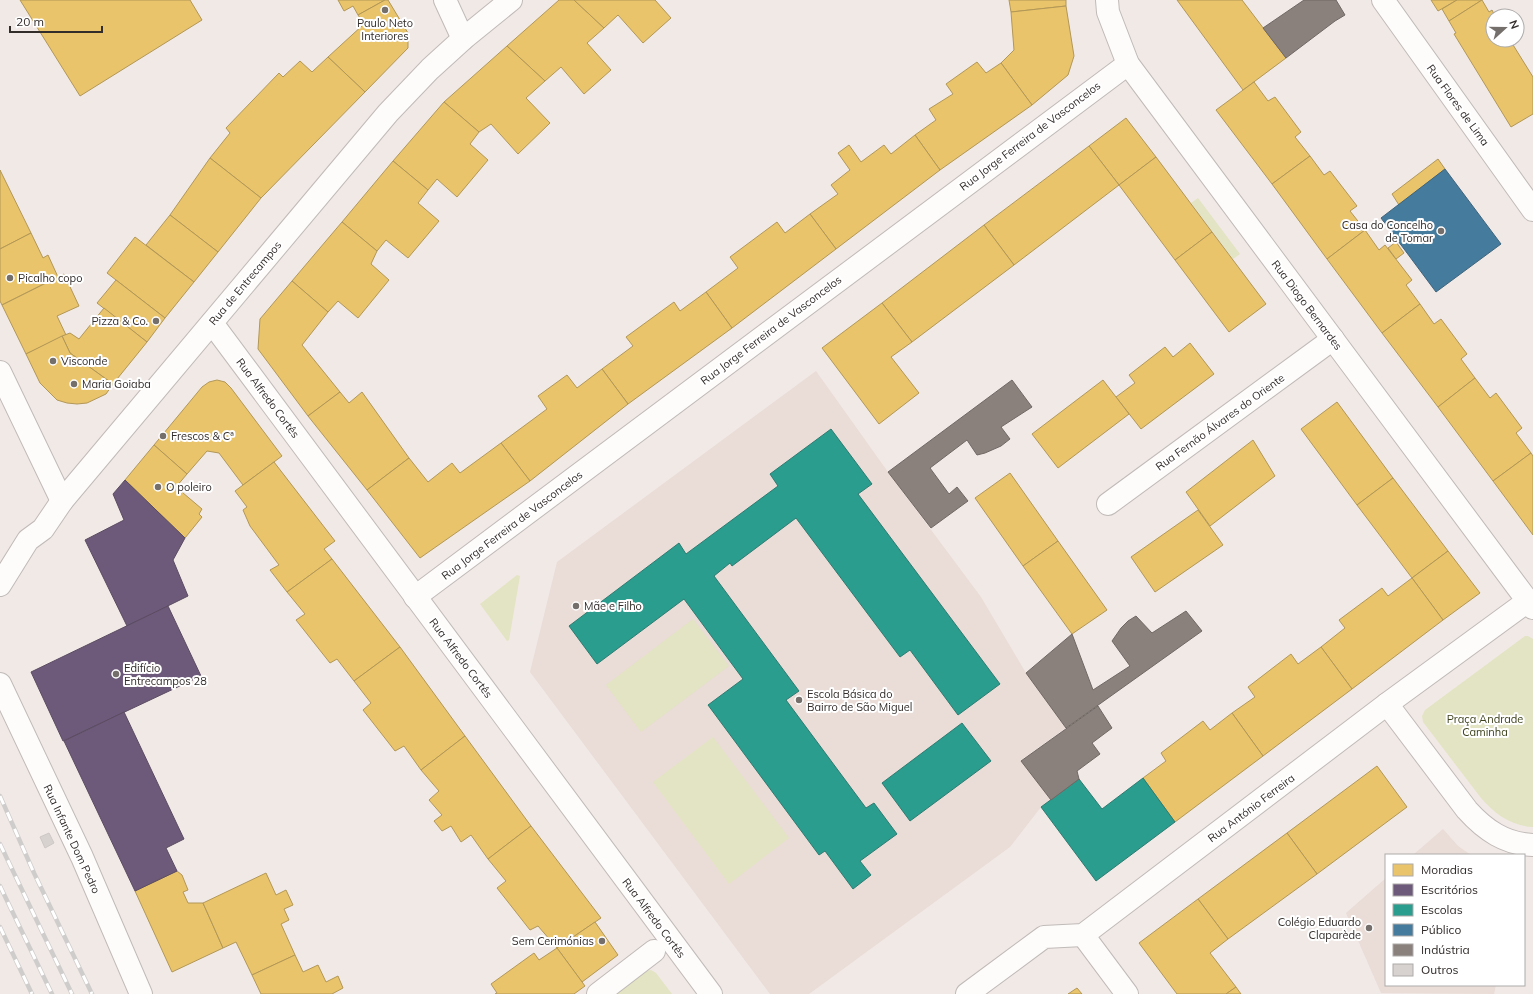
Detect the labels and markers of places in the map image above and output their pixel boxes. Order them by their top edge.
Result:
marker: Paulo Neto Interiores [380,5,390,15]
place label: Paulo Neto Interiores [357,16,413,43]
place label: Casa do Concelho de Tomar [1342,218,1433,245]
marker: Casa do Concelho de Tomar [1436,226,1446,236]
place label: Picalho copo [18,271,83,285]
marker: Picalho copo [5,273,15,283]
place label: Pizza & Co. [91,314,148,328]
marker: Pizza & Co. [151,316,161,326]
place label: Visconde [61,354,107,368]
marker: Visconde [48,356,58,366]
place label: Maria Goiaba [82,377,151,391]
marker: Maria Goiaba [69,379,79,389]
place label: Frescos & Cª [171,429,234,443]
marker: Frescos & Cª [158,431,168,441]
place label: O poleiro [166,480,212,494]
marker: O poleiro [153,482,163,492]
place label: Mãe e Filho [584,599,642,613]
marker: Mãe e Filho [571,601,581,611]
place label: Edifício Entrecampos 28 [124,661,207,688]
marker: Edifício Entrecampos 28 [111,669,121,679]
place label: Escola Básica do Bairro de São Miguel [807,687,912,714]
marker: Escola Básica do Bairro de São Miguel [794,695,804,705]
place label: Colégio Eduardo Claparède [1278,915,1361,942]
marker: Colégio Eduardo Claparède [1364,923,1374,933]
place label: Sem Cerimónias [512,934,594,948]
marker: Sem Cerimónias [597,936,607,946]

